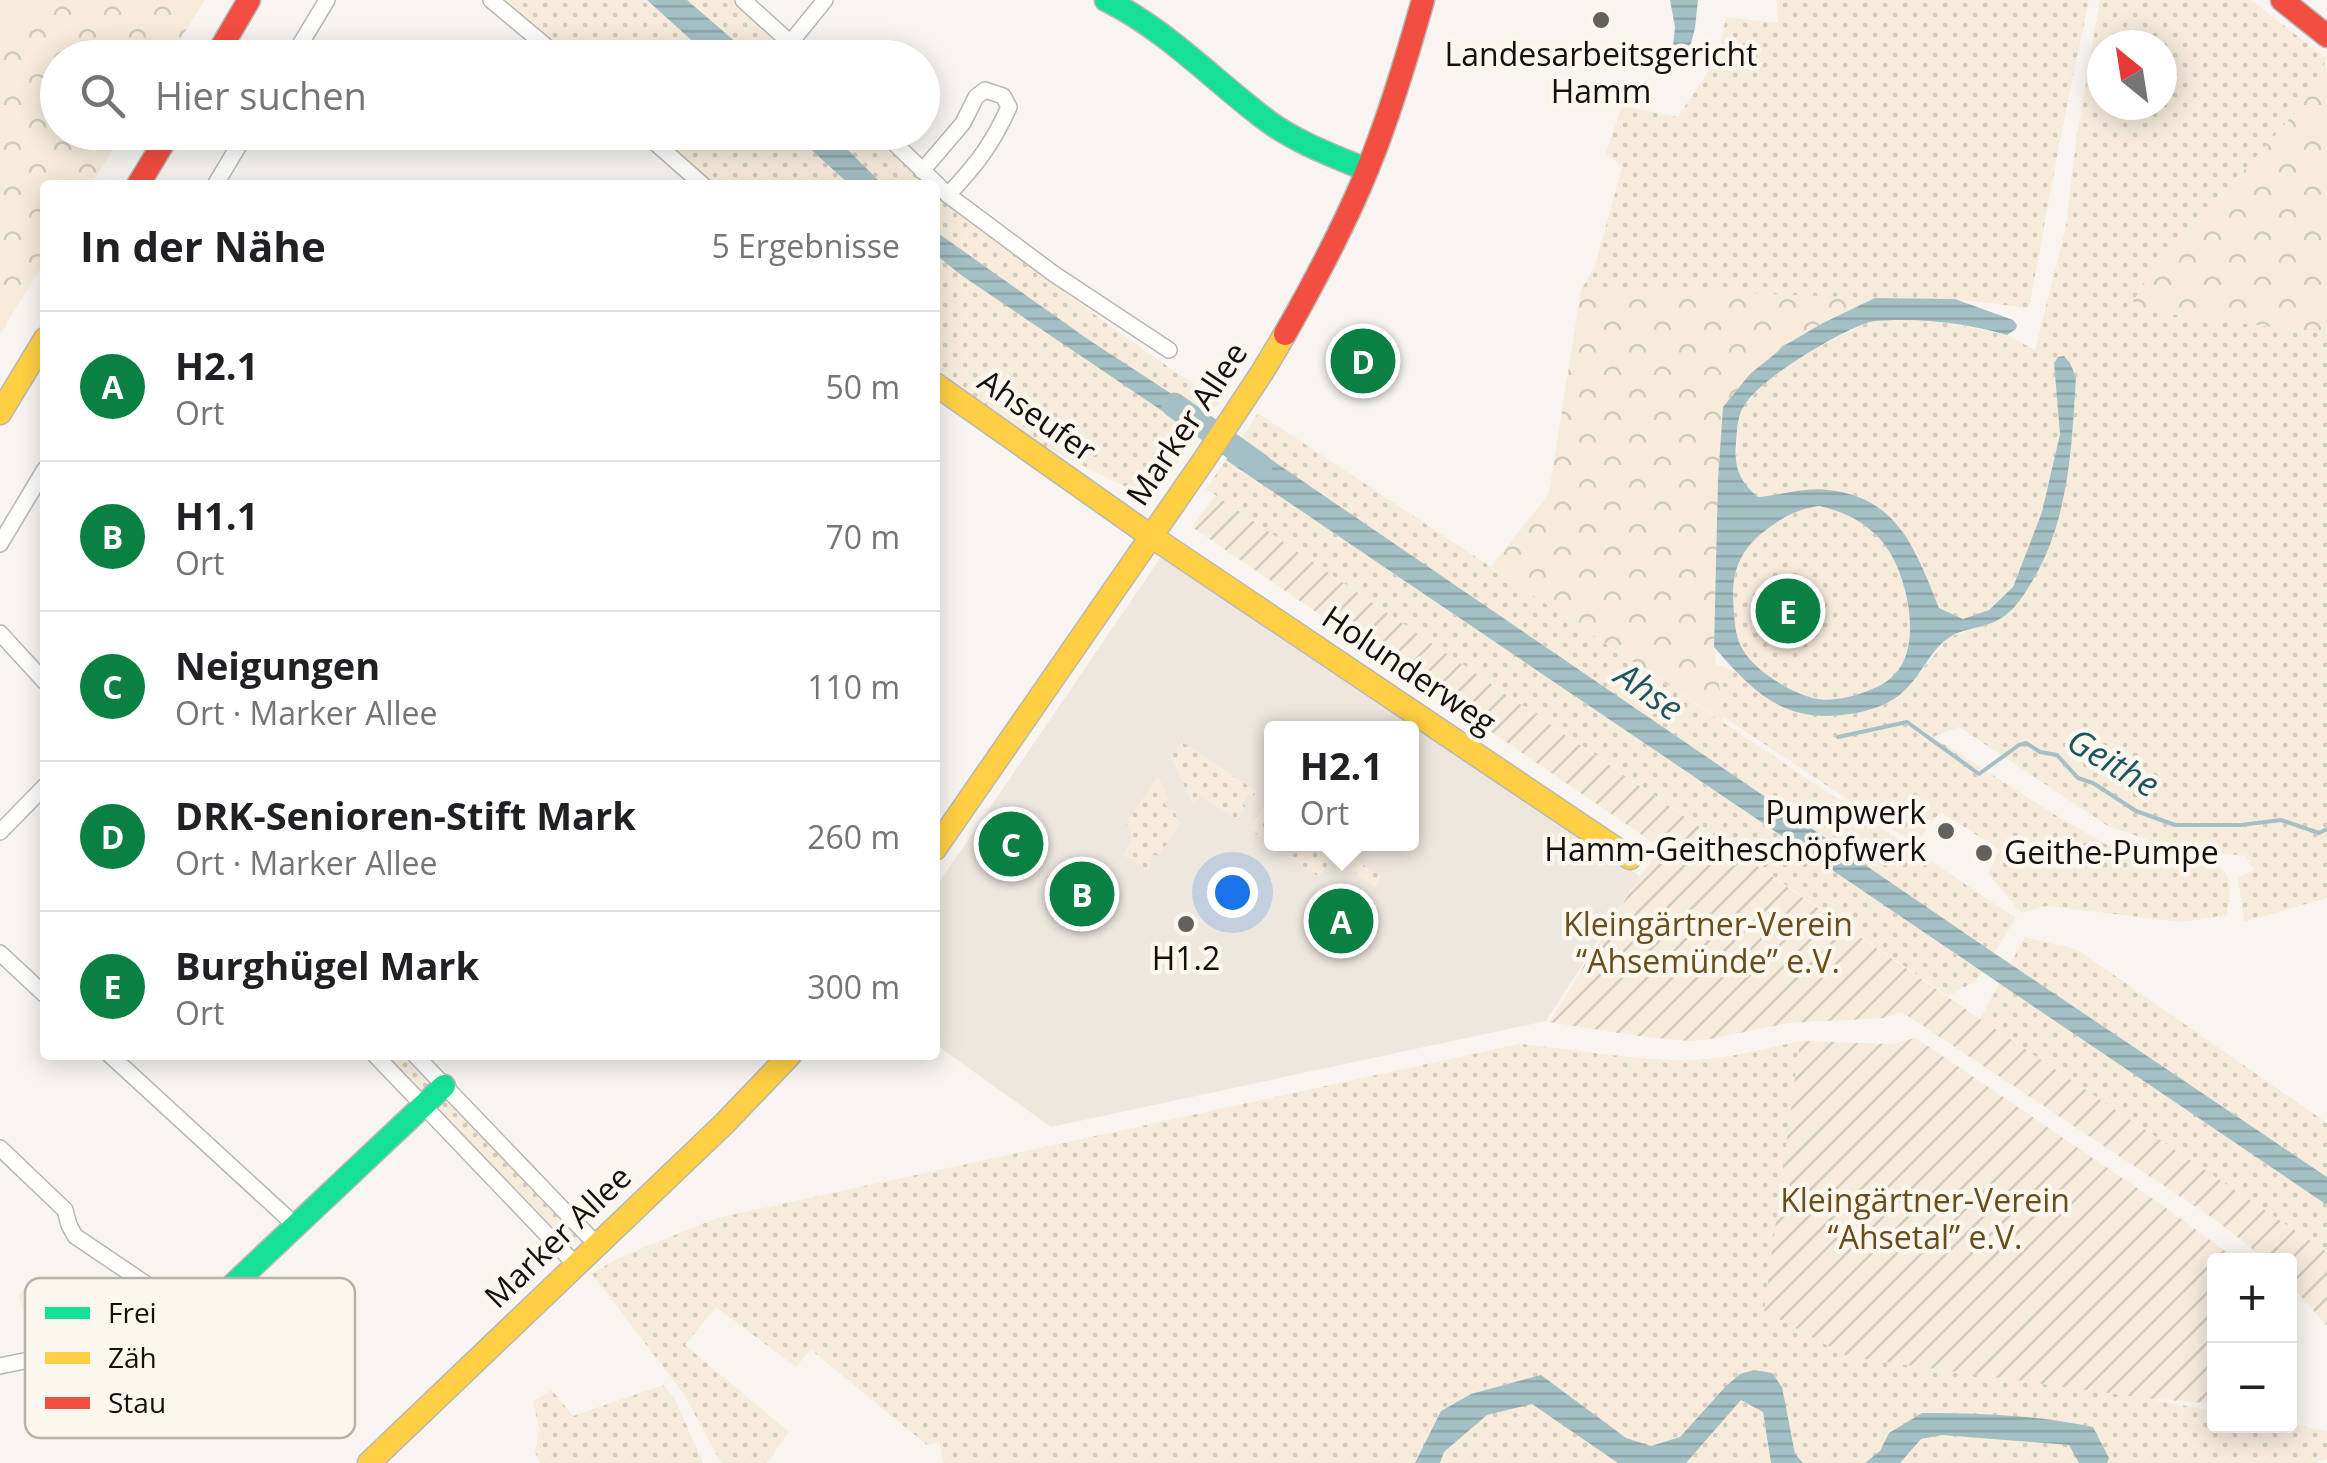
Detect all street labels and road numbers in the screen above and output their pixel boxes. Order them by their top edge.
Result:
street label: Marker Allee [1115,333,1256,513]
street label: Ahseufer [970,359,1105,471]
street label: Holunderweg [1315,595,1505,743]
street label: Marker Allee [474,1155,640,1317]

